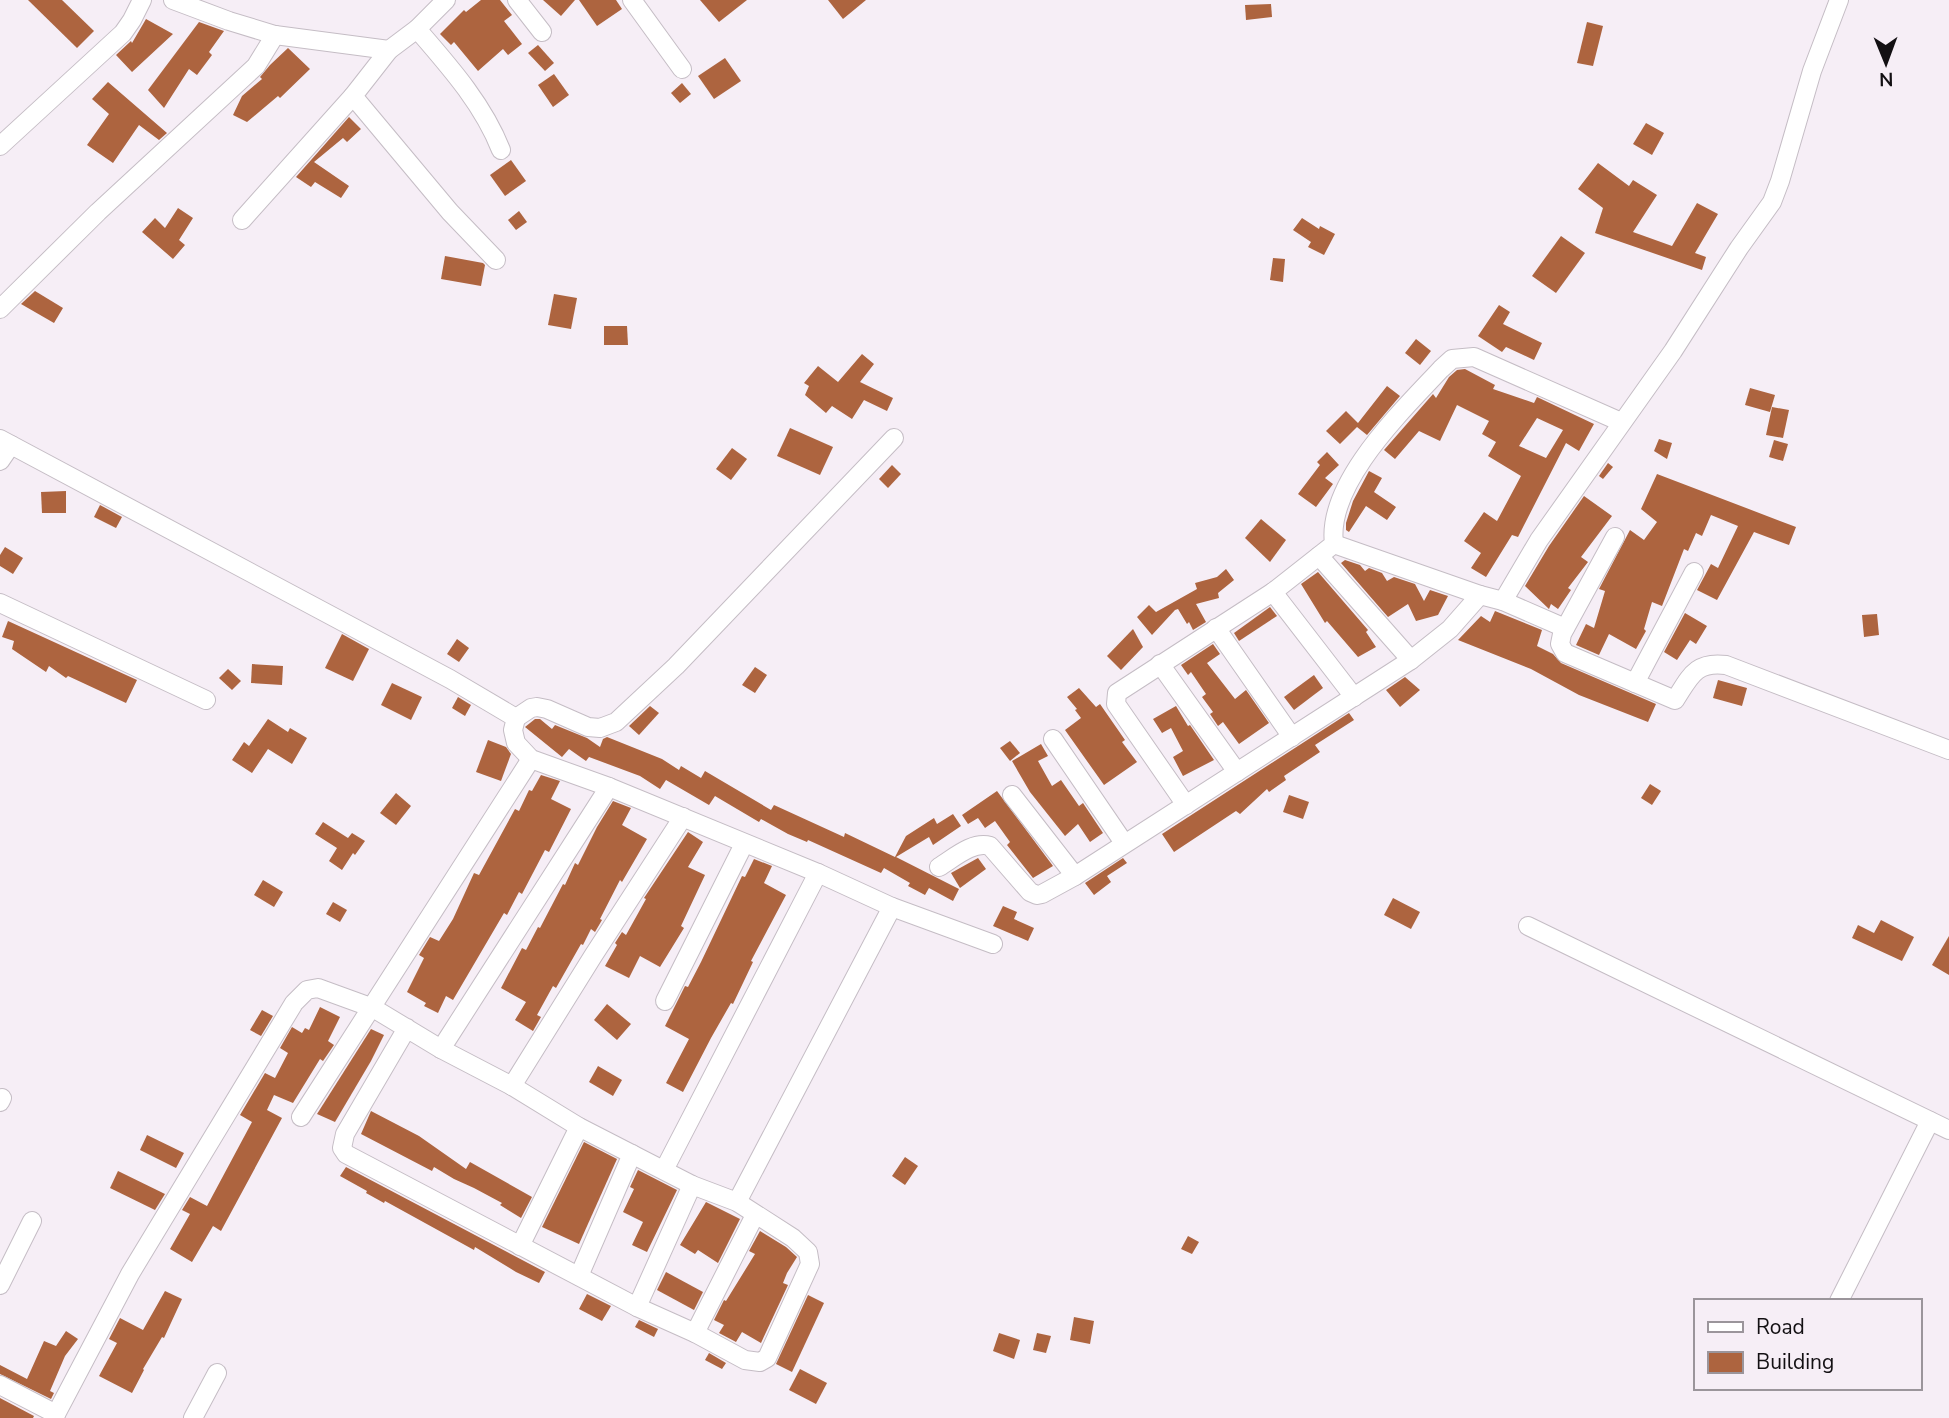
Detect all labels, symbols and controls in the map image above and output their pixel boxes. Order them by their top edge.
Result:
north arrow [1851,28,1921,98]
text: N [1879,66,1894,92]
legend [1694,1299,1921,1390]
text: Road [1756,1313,1805,1341]
text: Building [1756,1348,1834,1376]

